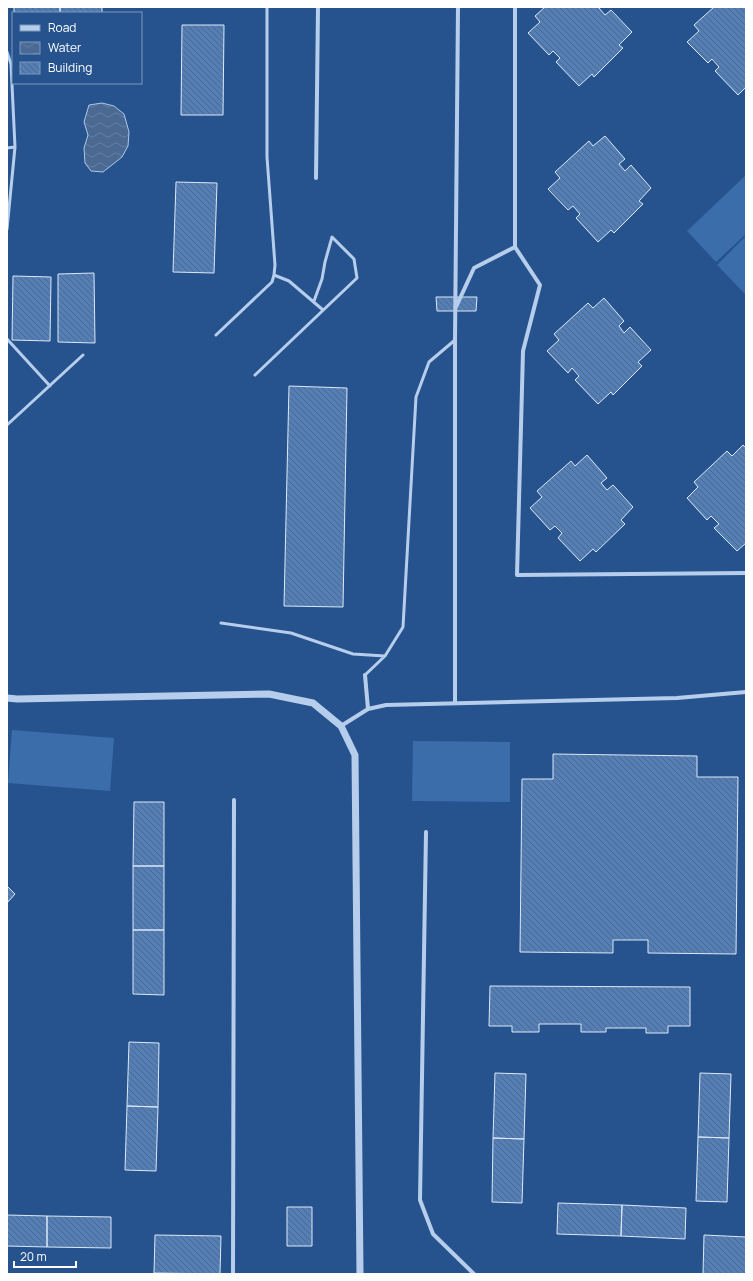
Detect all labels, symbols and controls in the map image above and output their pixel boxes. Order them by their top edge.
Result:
legend [12,12,142,84]
text: Road [48,19,76,36]
text: Water [48,39,82,56]
text: Building [48,59,92,76]
scale bar [14,1243,76,1269]
text: 20 m [20,1248,47,1265]

